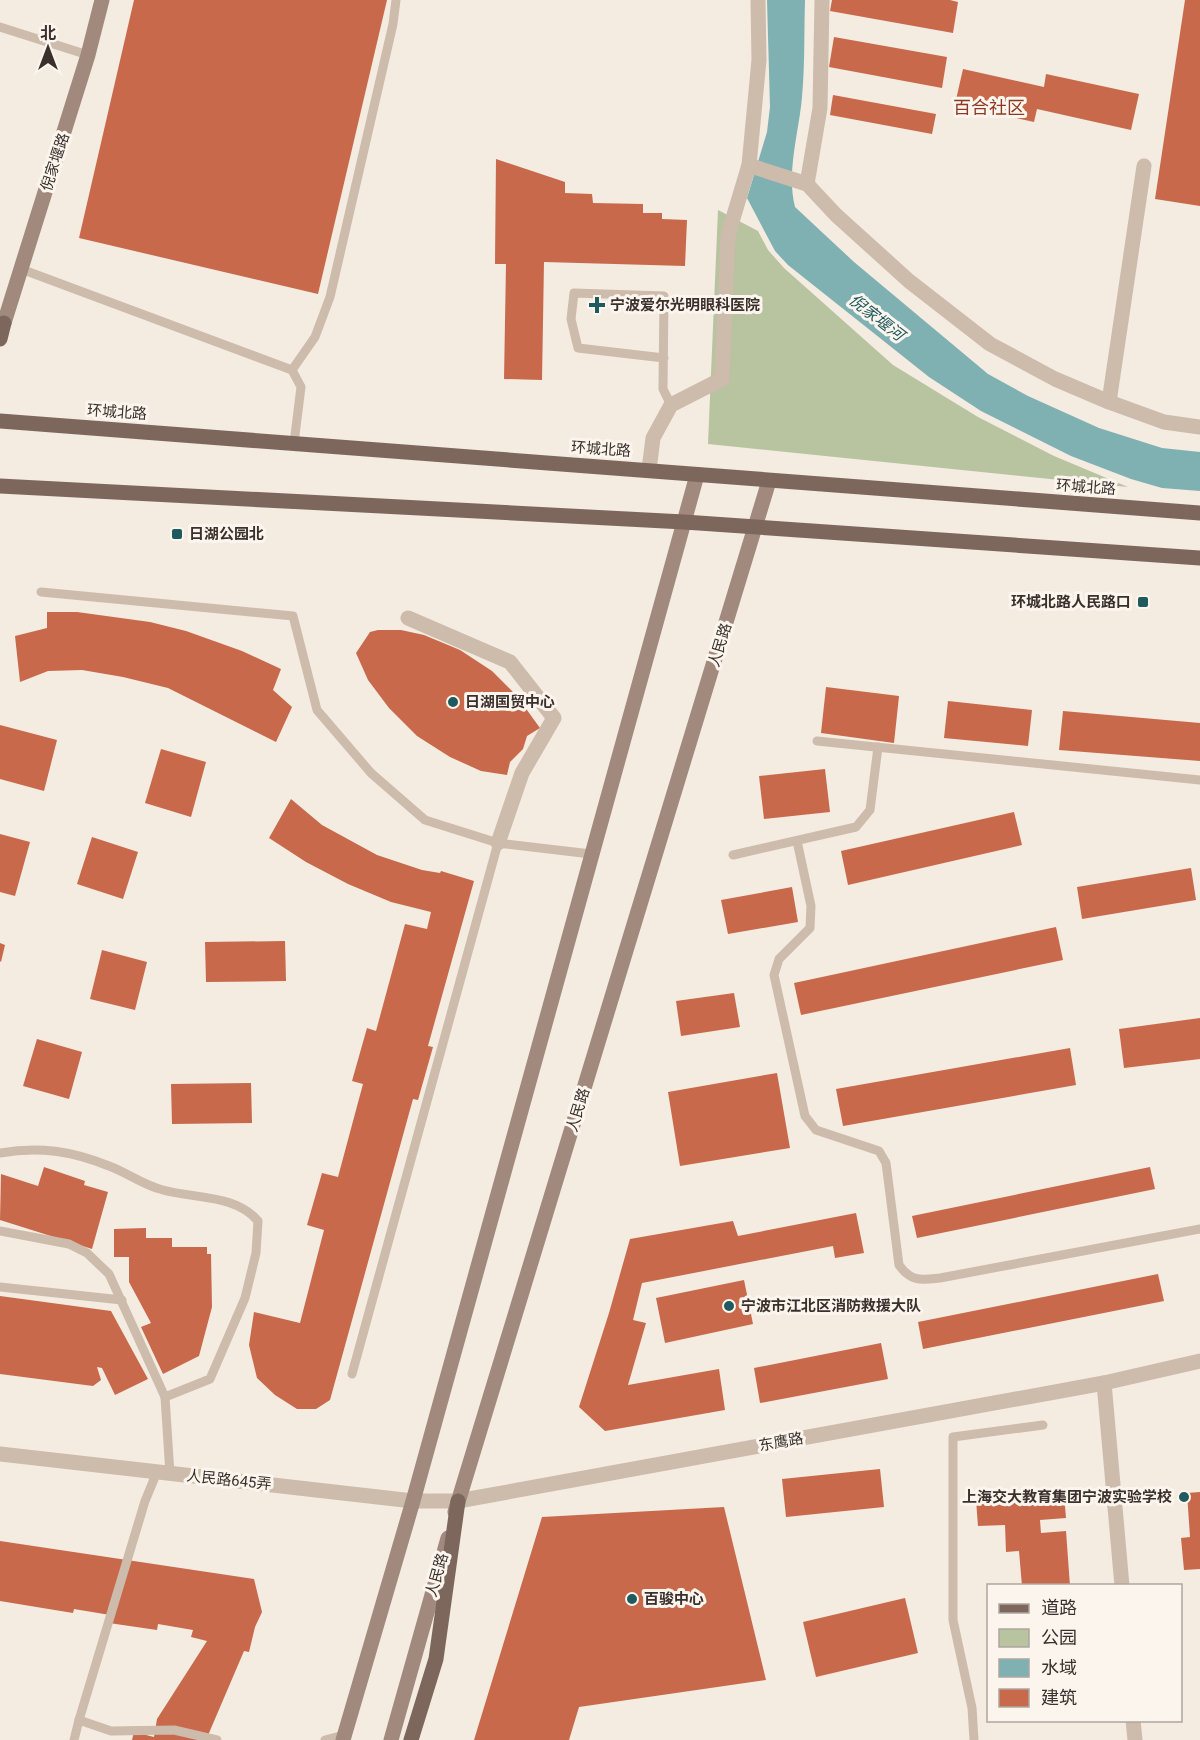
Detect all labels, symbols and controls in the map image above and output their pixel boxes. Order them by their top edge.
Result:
north arrow [18,18,78,78]
text: 北 [40,24,56,43]
district label: 百合社区 [953,97,1025,118]
street label: 倪家堰路 [37,131,73,193]
water label: 倪家堰河 [846,290,910,346]
marker: 宁波爱尔光明眼科医院 [588,296,606,314]
place label: 宁波爱尔光明眼科医院 [610,296,760,314]
street label: 环城北路 [86,401,148,423]
street label: 环城北路 [570,438,632,460]
street label: 环城北路 [1055,476,1117,498]
place label: 日湖公园北 [189,525,264,543]
marker: 日湖公园北 [170,527,184,541]
place label: 环城北路人民路口 [1011,593,1131,611]
marker: 环城北路人民路口 [1136,595,1150,609]
street label: 人民路 [705,621,735,669]
place label: 日湖国贸中心 [465,693,555,711]
marker: 日湖国贸中心 [446,695,460,709]
street label: 人民路 [563,1086,593,1134]
place label: 宁波市江北区消防救援大队 [741,1297,921,1315]
marker: 宁波市江北区消防救援大队 [722,1299,736,1313]
street label: 东鹰路 [757,1429,805,1455]
street label: 人民路645弄 [186,1467,272,1493]
place label: 上海交大教育集团宁波实验学校 [962,1488,1172,1506]
marker: 上海交大教育集团宁波实验学校 [1177,1490,1191,1504]
street label: 人民路 [422,1551,452,1599]
legend [987,1584,1182,1722]
place label: 百骏中心 [644,1590,704,1608]
marker: 百骏中心 [625,1592,639,1606]
text: 道路 [1041,1597,1077,1618]
text: 公园 [1041,1627,1077,1648]
text: 水域 [1041,1657,1077,1678]
text: 建筑 [1041,1687,1077,1708]

